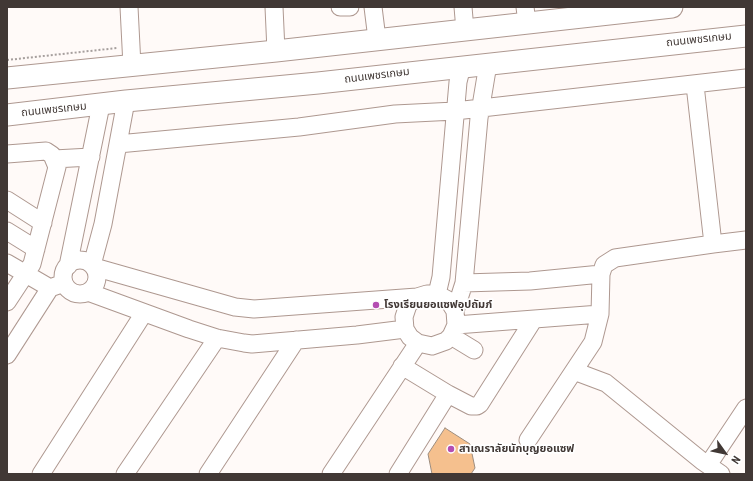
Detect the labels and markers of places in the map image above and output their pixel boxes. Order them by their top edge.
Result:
place label: โรงเรียนยอแซฟอุปถัมภ์ [384,298,492,312]
marker: โรงเรียนยอแซฟอุปถัมภ์ [371,300,381,310]
place label: สาเณราลัยนักบุญยอแซฟ [459,442,574,456]
marker: สาเณราลัยนักบุญยอแซฟ [446,444,456,454]

